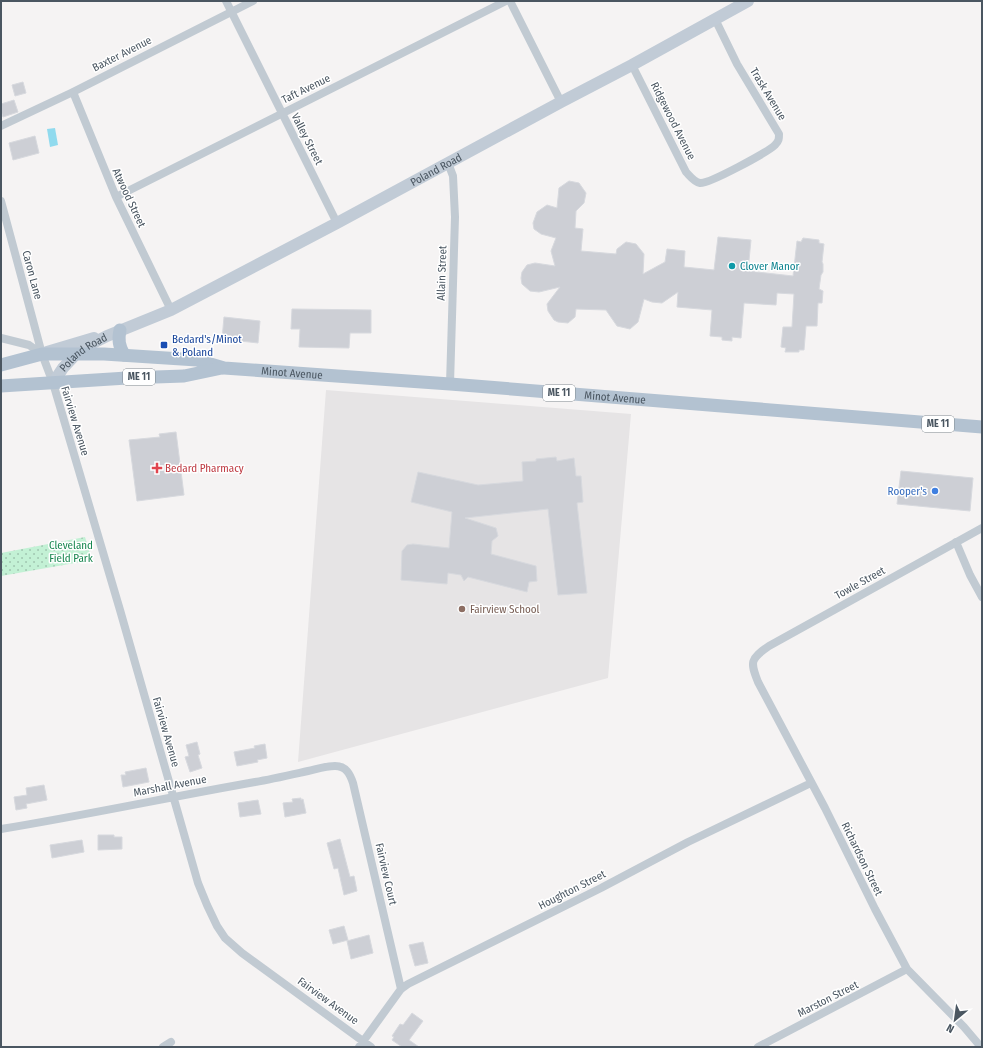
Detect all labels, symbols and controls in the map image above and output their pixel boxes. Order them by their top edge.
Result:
street label: Baxter Avenue [90,34,154,74]
street label: Trask Avenue [747,65,789,123]
street label: Taft Avenue [280,72,332,106]
street label: Ridgewood Avenue [648,80,698,162]
street label: Valley Street [288,111,326,167]
street label: Poland Road [408,150,464,189]
street label: Atwood Street [110,166,149,230]
street label: Allain Street [435,245,449,301]
street label: Caron Lane [19,249,45,301]
place label: Clover Manor [740,260,800,273]
marker: Clover Manor [727,261,737,271]
street label: Poland Road [57,331,109,374]
place label: Bedard's/Minot & Poland [172,333,242,359]
marker: Bedard's/Minot & Poland [159,340,169,350]
street label: Minot Avenue [261,364,323,381]
road number: ME 11 [123,369,155,385]
street label: Fairview Avenue [58,385,92,457]
road number: ME 11 [543,385,575,401]
street label: Minot Avenue [584,388,646,406]
road number: ME 11 [922,416,954,432]
place label: Bedard Pharmacy [165,462,244,475]
marker: Bedard Pharmacy [152,463,162,473]
place label: Rooper's [888,485,927,498]
marker: Rooper's [930,486,940,496]
park label: Cleveland Field Park [49,539,94,565]
street label: Towle Street [833,564,888,602]
place label: Fairview School [470,603,540,616]
marker: Fairview School [457,604,467,614]
street label: Fairview Avenue [150,696,182,768]
street label: Marshall Avenue [132,773,208,799]
street label: Richardson Street [839,820,886,898]
street label: Fairview Court [373,842,400,907]
street label: Houghton Street [536,867,608,913]
street label: Fairview Avenue [295,975,361,1027]
street label: Marston Street [796,978,861,1020]
north arrow [935,1000,975,1040]
text: N [944,1021,956,1036]

